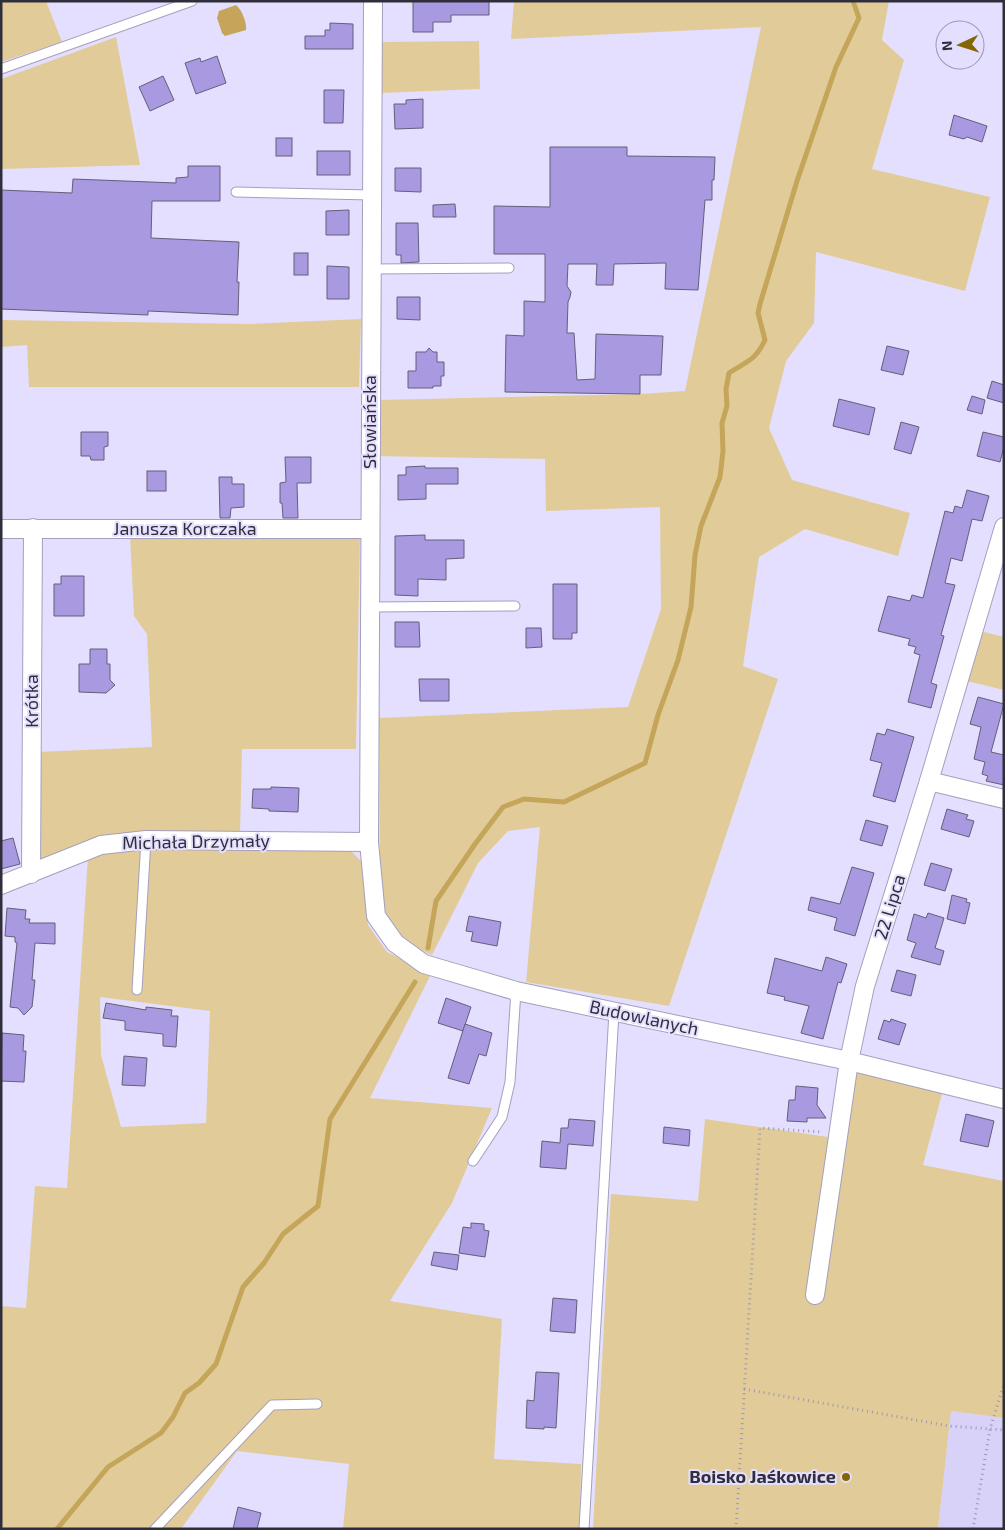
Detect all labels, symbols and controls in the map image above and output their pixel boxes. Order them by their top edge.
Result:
north arrow [935,20,985,70]
text: N [938,40,955,52]
street label: Słowiańska [358,375,380,469]
street label: Janusza Korczaka [113,517,257,539]
street label: Krótka [20,674,42,728]
street label: Michała Drzymały [122,829,271,853]
street label: 22 Lipca [869,871,909,942]
street label: Budowlanych [588,995,701,1039]
place label: Boisko Jaśkowice [689,1465,836,1487]
marker: Boisko Jaśkowice [840,1471,852,1483]

